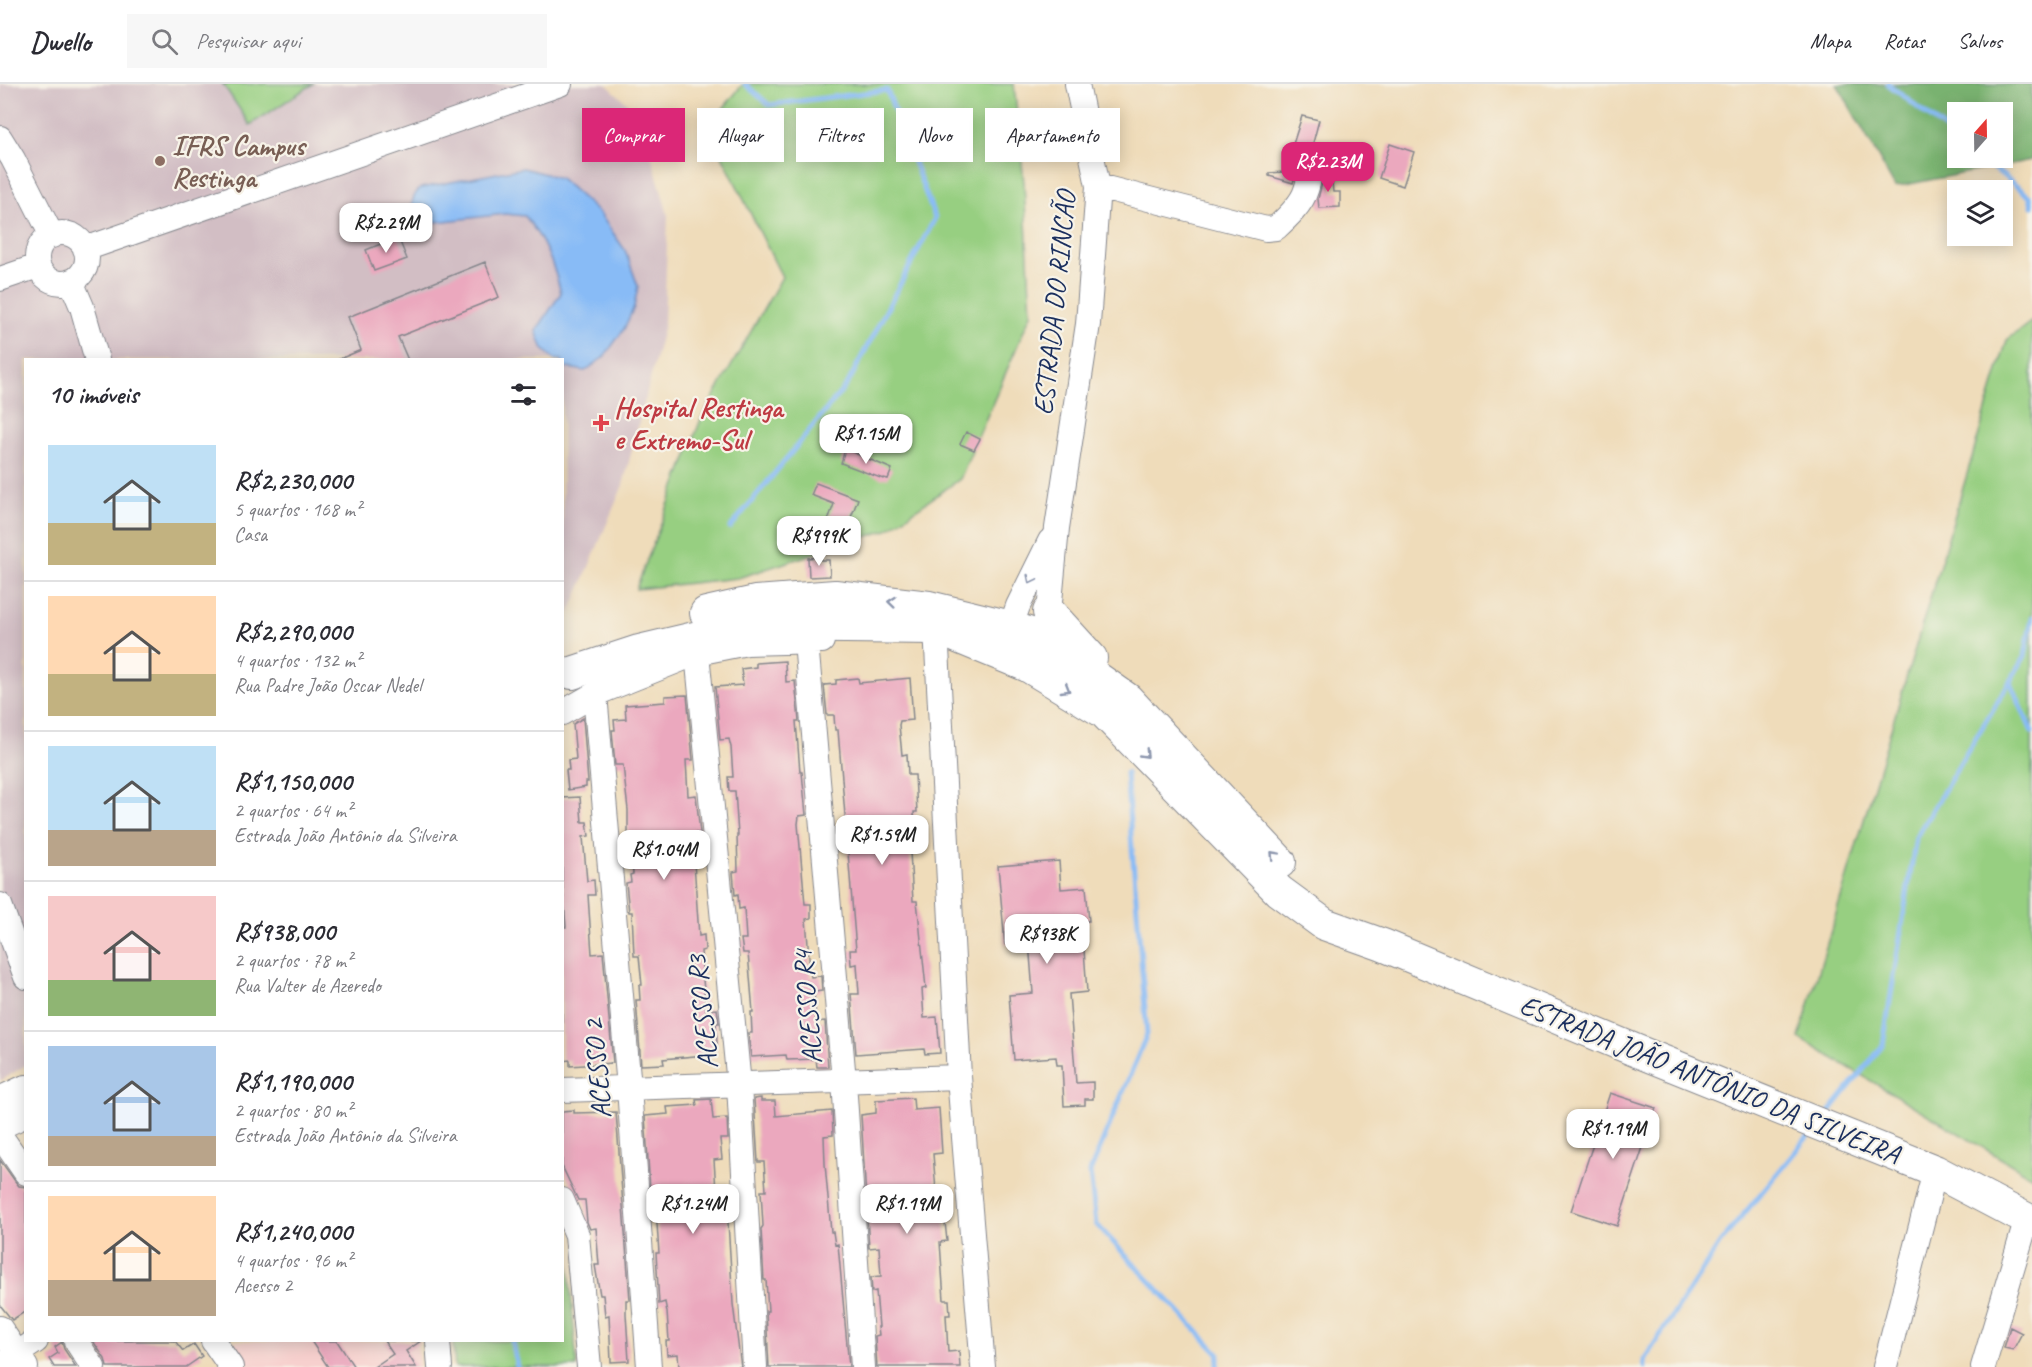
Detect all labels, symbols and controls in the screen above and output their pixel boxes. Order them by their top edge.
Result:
search box [127,14,547,68]
text: Dwello [30,24,91,59]
icon: search [148,25,181,58]
text: Pesquisar aqui [196,27,301,55]
text: Mapa [1810,28,1851,54]
text: Rotas [1884,28,1925,54]
text: Salvos [1958,28,2002,54]
north arrow [1947,102,2013,168]
map controls [1947,102,2013,246]
chip: Comprar [582,108,685,162]
chip: Alugar [697,108,784,162]
chip: Filtros [796,108,884,162]
chip: Novo [896,108,973,162]
chip: Apartamento [985,108,1120,162]
place label: IFRS Campus Restinga [172,128,308,195]
pin: R$2.23M [1273,142,1383,193]
text: R$2.23M [1295,149,1361,174]
marker: IFRS Campus Restinga [153,154,167,168]
button: layers [1947,180,2013,246]
street label: ESTRADA DO RINCÃO [1025,186,1083,417]
pin: R$2.29M [331,203,441,254]
text: R$2.29M [353,210,419,235]
text: 10 imóveis [48,378,138,411]
icon: filters [507,378,540,411]
place label: Hospital Restinga e Extremo-Sul [614,390,785,457]
marker: Hospital Restinga e Extremo-Sul [592,414,610,432]
pin: R$1.15M [811,414,921,465]
text: R$1.15M [833,421,899,446]
text: R$2,230,000 [234,464,352,497]
icon: home [96,469,168,541]
text: 5 quartos · 168 m² [234,497,361,522]
pin: R$999K [770,516,868,567]
text: Casa [234,522,267,547]
text: R$999K [791,523,847,548]
one-way arrow [1026,574,1038,585]
one-way arrow [887,597,896,609]
text: R$2,290,000 [234,615,352,648]
icon: home [96,620,168,692]
text: 4 quartos · 132 m² [234,648,361,673]
text: Rua Padre João Oscar Nedel [234,673,422,698]
one-way arrow [1060,682,1070,694]
one-way arrow [1138,747,1149,757]
text: R$1,150,000 [234,765,352,798]
icon: home [96,770,168,842]
text: 2 quartos · 64 m² [234,798,352,823]
pin: R$1.59M [827,815,937,866]
text: R$1.59M [850,822,914,847]
text: Estrada João Antônio da Silveira [234,823,457,848]
pin: R$1.04M [609,830,719,881]
text: R$1.04M [631,837,697,862]
one-way arrow [1270,851,1281,862]
pin: R$938K [998,914,1096,965]
text: R$938,000 [234,915,335,948]
icon: home [96,920,168,992]
text: R$938K [1019,921,1075,946]
street label: ACESSO R4 [784,946,829,1066]
text: 2 quartos · 78 m² [234,948,352,973]
street label: ACESSO R3 [678,951,725,1071]
text: Rua Valter de Azeredo [234,973,381,998]
street label: ESTRADA JOÃO ANTÔNIO DA SILVEIRA [1515,987,1907,1172]
street label: ACESSO 2 [575,1016,619,1120]
text: R$1,190,000 [234,1065,352,1098]
icon: home [96,1070,168,1142]
text: 2 quartos · 80 m² [234,1098,352,1123]
pin: R$1.19M [1558,1109,1668,1160]
text: R$1.19M [1580,1116,1646,1141]
text: Estrada João Antônio da Silveira [234,1123,457,1148]
pin: R$1.24M [638,1184,748,1235]
pin: R$1.19M [852,1184,962,1235]
text: R$1.24M [660,1191,726,1216]
text: R$1.19M [874,1191,940,1216]
text: R$1,240,000 [234,1215,352,1248]
icon: home [96,1220,168,1292]
text: 4 quartos · 96 m² [234,1248,352,1273]
text: Acesso 2 [234,1273,292,1298]

